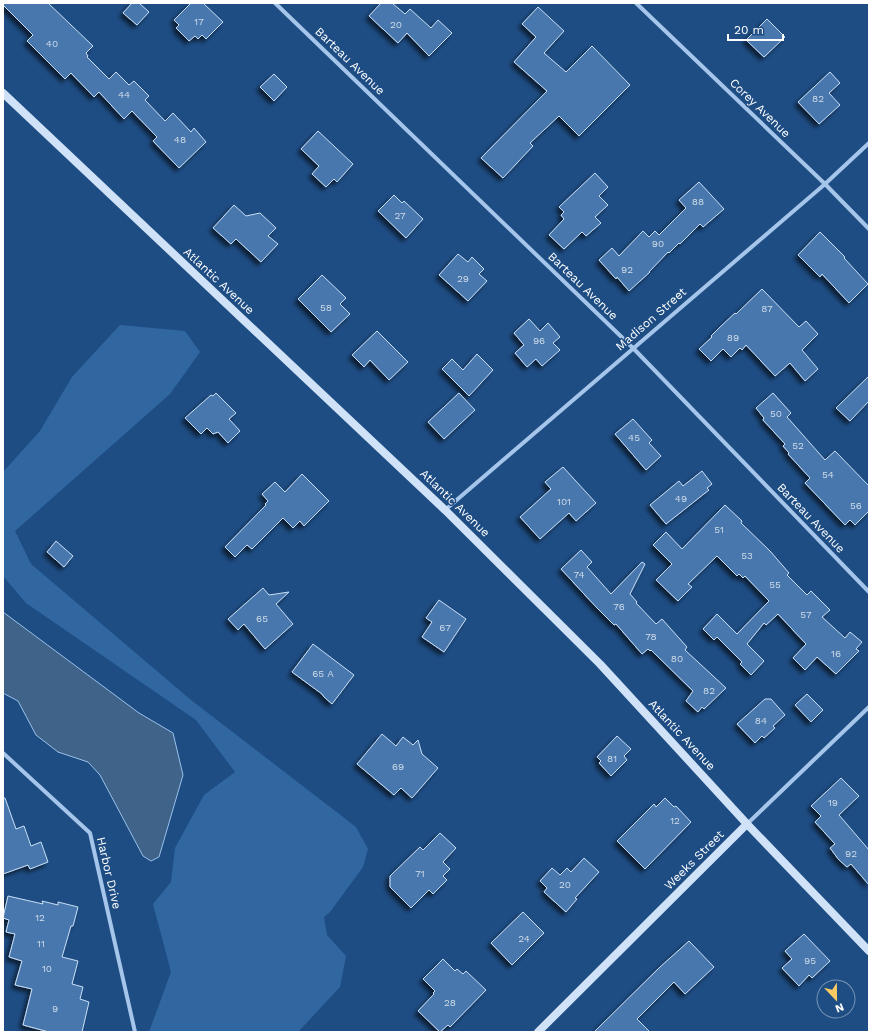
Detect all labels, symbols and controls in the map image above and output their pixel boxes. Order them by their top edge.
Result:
house number: 17 [194,16,204,27]
scale bar [728,16,783,42]
house number: 20 [390,19,402,30]
text: 20 m [734,23,764,37]
street label: Barteau Avenue [312,24,388,98]
house number: 40 [46,38,58,49]
street label: Corey Avenue [727,76,793,140]
house number: 44 [118,89,130,100]
house number: 82 [812,93,824,104]
house number: 48 [174,134,186,145]
house number: 88 [692,196,704,207]
house number: 27 [394,210,406,221]
house number: 90 [652,238,664,249]
street label: Atlantic Avenue [181,245,257,317]
street label: Barteau Avenue [545,249,621,323]
house number: 92 [621,264,633,275]
house number: 29 [457,273,469,284]
street label: Madison Street [613,285,689,353]
house number: 58 [320,302,332,313]
house number: 87 [761,303,773,314]
house number: 89 [727,332,739,343]
house number: 96 [533,335,545,346]
house number: 50 [770,408,782,419]
house number: 45 [628,432,640,443]
house number: 52 [792,440,804,451]
street label: Atlantic Avenue [417,466,493,540]
house number: 54 [822,469,834,480]
street label: Barteau Avenue [774,480,848,556]
house number: 49 [675,493,687,504]
house number: 101 [557,496,571,507]
house number: 56 [850,500,862,511]
house number: 51 [714,524,724,535]
house number: 53 [741,550,753,561]
house number: 74 [573,569,585,580]
house number: 55 [769,579,781,590]
house number: 76 [613,601,625,612]
house number: 57 [800,609,812,620]
house number: 65 [256,613,268,624]
house number: 67 [439,622,451,633]
house number: 78 [645,631,657,642]
house number: 16 [831,648,841,659]
house number: 80 [671,653,683,664]
house number: 65 A [312,668,334,679]
house number: 82 [703,685,715,696]
street label: Atlantic Avenue [646,697,718,773]
house number: 84 [755,715,767,726]
house number: 81 [607,753,617,764]
house number: 69 [392,761,404,772]
house number: 19 [828,797,838,808]
house number: 12 [670,815,680,826]
street label: Weeks Street [661,827,727,893]
street label: Harbor Drive [94,836,124,911]
house number: 92 [845,848,857,859]
house number: 71 [415,868,425,879]
house number: 20 [559,879,571,890]
house number: 12 [35,912,45,923]
house number: 24 [518,933,530,944]
house number: 11 [37,938,45,949]
house number: 95 [804,955,816,966]
house number: 10 [42,963,52,974]
north arrow [816,979,856,1019]
house number: 28 [444,997,456,1008]
text: N [833,1000,846,1015]
house number: 9 [52,1003,58,1014]

